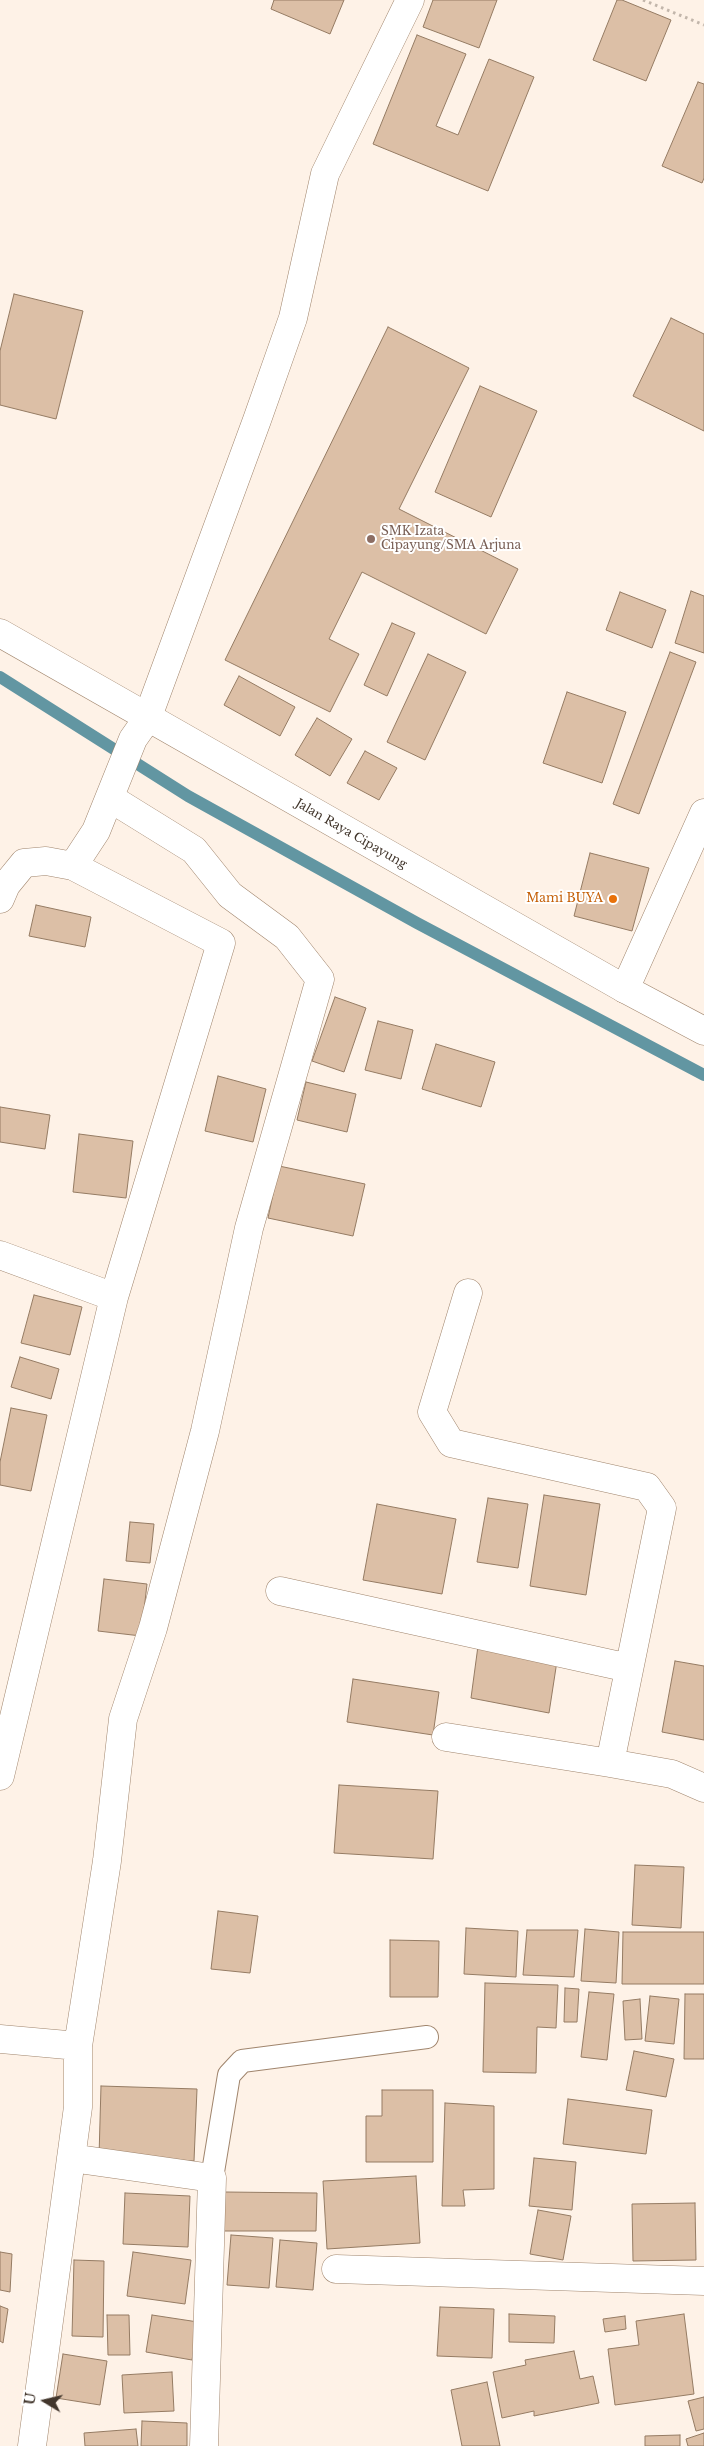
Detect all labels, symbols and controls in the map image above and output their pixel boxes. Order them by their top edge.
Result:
place label: SMK Izata Cipayung/SMA Arjuna [381,525,521,553]
marker: SMK Izata Cipayung/SMA Arjuna [365,533,377,545]
street label: Jalan Raya Cipayung [293,796,409,872]
place label: Mami BUYA [526,892,603,906]
marker: Mami BUYA [607,893,619,905]
north arrow [20,2376,70,2426]
text: U [20,2391,40,2406]

